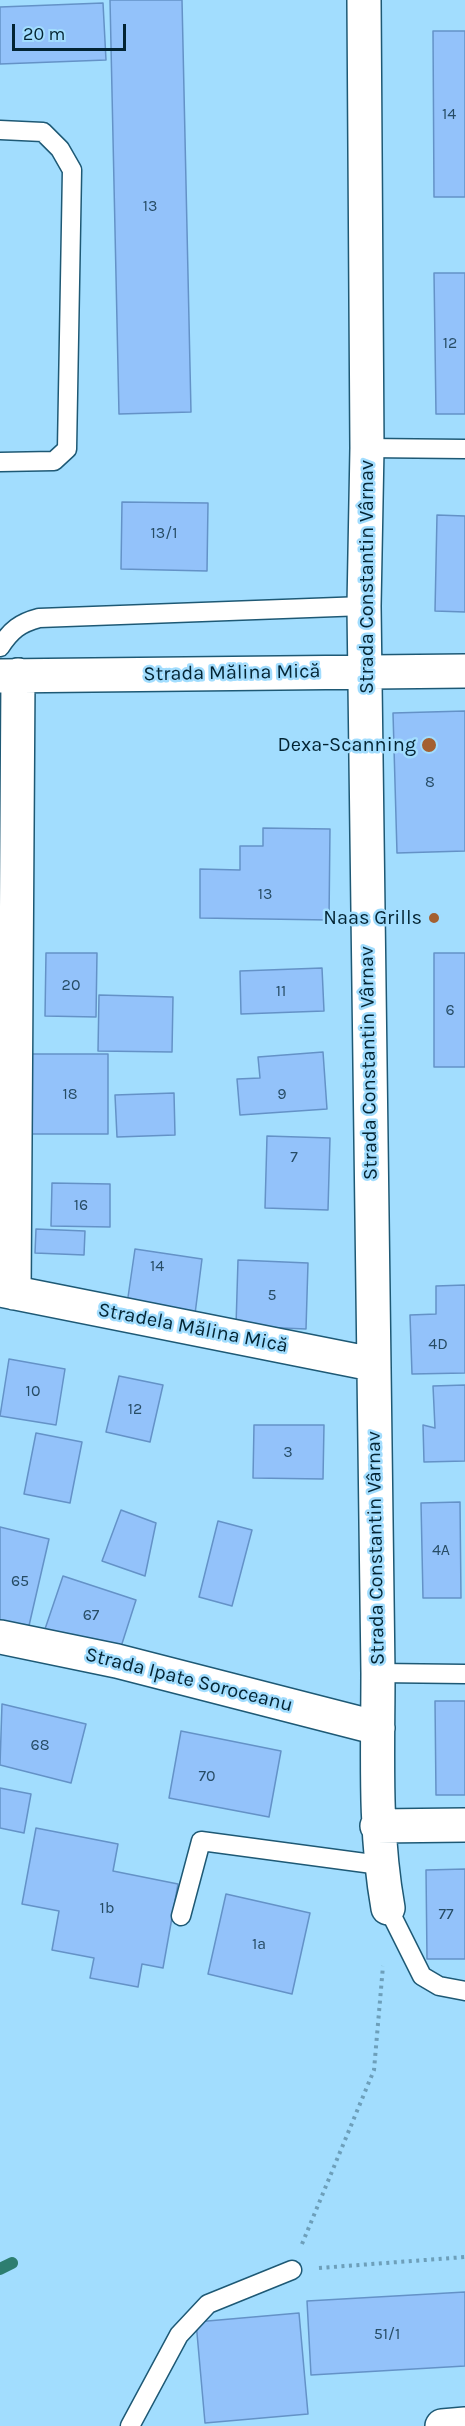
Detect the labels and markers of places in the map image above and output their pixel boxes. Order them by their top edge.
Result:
place label: Dexa-Scanning [277,733,416,757]
marker: Dexa-Scanning [420,736,438,754]
place label: Naas Grills [323,906,422,930]
marker: Naas Grills [427,911,441,925]

